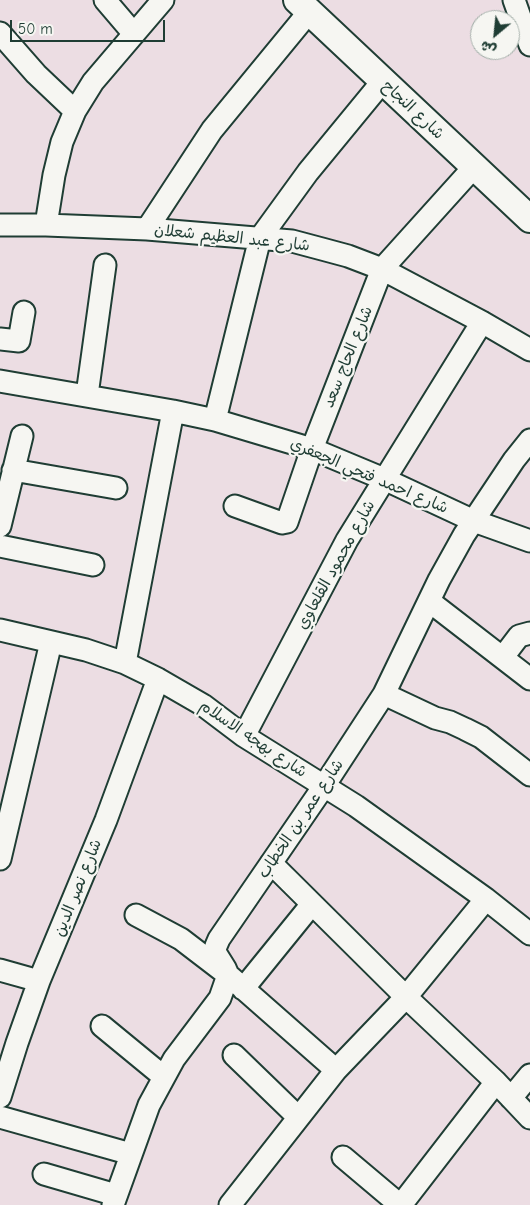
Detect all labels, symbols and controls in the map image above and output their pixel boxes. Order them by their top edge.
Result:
scale bar [12,10,168,42]
north arrow [470,10,520,60]
text: 50 m [18,20,53,38]
text: ش [477,37,499,59]
street label: شارع النجاح [378,76,448,144]
street label: شارع عبد العظيم شعلان [153,220,311,256]
street label: شارع الحاج سعد [319,303,377,411]
street label: شارع احمد فتحي الجعفري [287,434,451,518]
street label: شارع محمود القلعاوي [293,497,379,633]
street label: شارع بهجه الاسلام [196,696,310,782]
street label: شارع عمر بن الخطاب [254,756,348,882]
street label: شارع نصر الدين [50,837,106,939]

